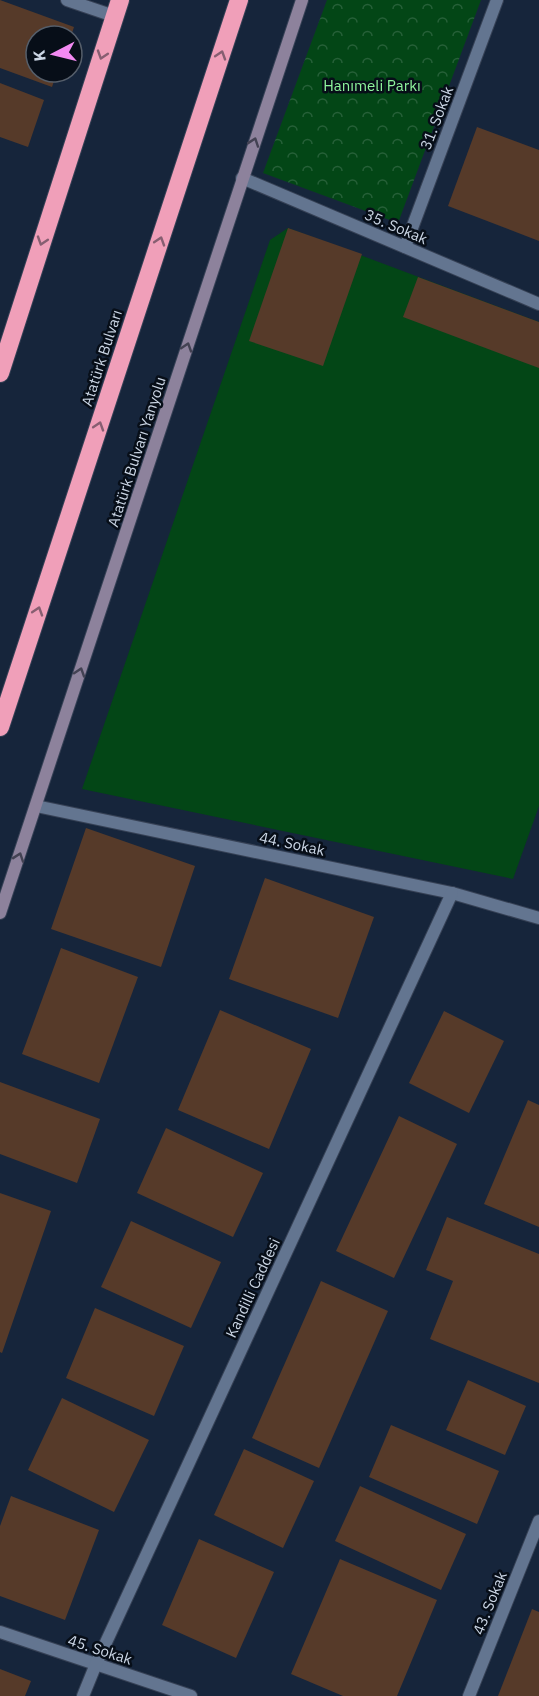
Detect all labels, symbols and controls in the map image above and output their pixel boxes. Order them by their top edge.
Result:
north arrow [24,24,84,84]
text: K [29,49,50,63]
one-way arrow [96,49,109,60]
one-way arrow [213,50,226,61]
park label: Hanımeli Parkı [323,76,421,95]
street label: 31. Sokak [416,83,457,152]
one-way arrow [247,137,260,148]
street label: 35. Sokak [362,205,431,248]
one-way arrow [37,235,49,246]
one-way arrow [152,236,165,247]
street label: Atatürk Bulvarı [77,307,126,408]
one-way arrow [179,342,192,353]
street label: Atatürk Bulvarı Yanyolu [103,374,170,529]
one-way arrow [92,421,104,432]
one-way arrow [31,606,43,617]
one-way arrow [73,667,85,678]
street label: 44. Sokak [258,827,327,860]
one-way arrow [11,852,24,863]
street label: Kandilli Caddesi [221,1235,284,1341]
street label: 43. Sokak [468,1568,511,1637]
street label: 45. Sokak [66,1630,135,1669]

